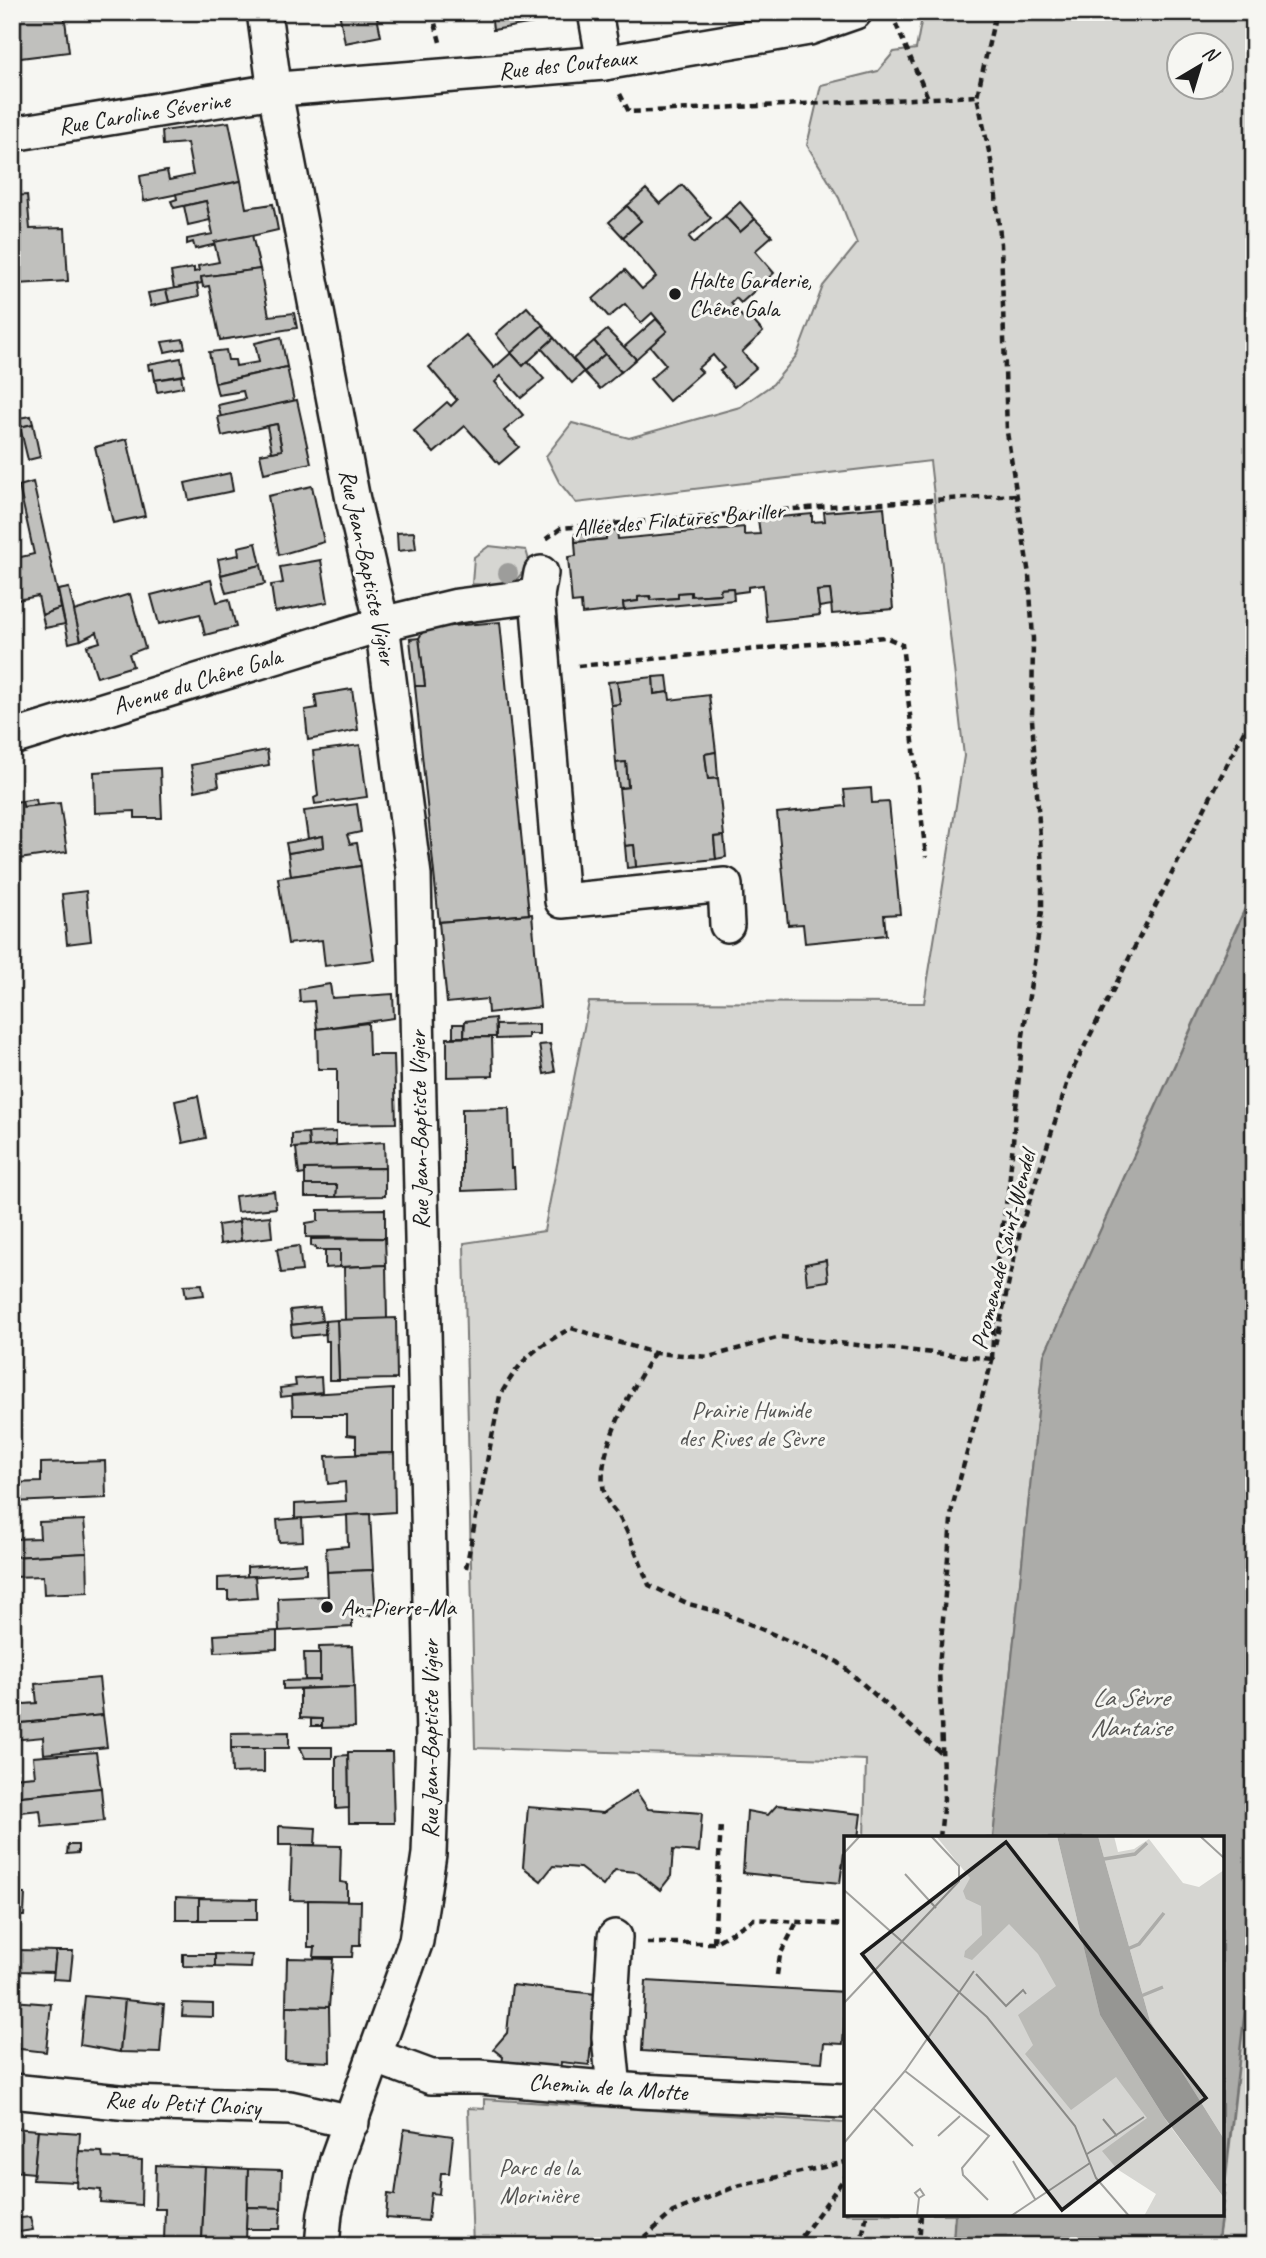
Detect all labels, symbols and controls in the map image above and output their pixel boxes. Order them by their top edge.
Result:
north arrow [1164,32,1234,102]
text: N [1198,40,1224,68]
street label: Rue des Couteaux [497,42,639,86]
street label: Rue Caroline Séverine [56,84,234,141]
place label: Halte Garderie, Chêne Gala [689,265,812,323]
marker: Halte Garderie, Chêne Gala [667,286,683,302]
street label: Rue Jean-Baptiste Vigier [333,467,404,670]
street label: Allée des Filatures Bariller [573,495,788,543]
street label: Avenue du Chêne Gala [109,640,287,721]
street label: Rue Jean-Baptiste Vigier [402,1028,436,1230]
street label: Promenade Saint-Wendel [964,1143,1043,1353]
park label: Prairie Humide des Rives de Sèvre [678,1395,826,1453]
place label: An-Pierre-Ma [341,1592,457,1622]
marker: An-Pierre-Ma [319,1599,335,1615]
street label: Rue Jean-Baptiste Vigier [415,1637,445,1838]
water label: La Sèvre Nantaise [1090,1681,1174,1744]
inset map [844,1836,1224,2216]
street label: Chemin de la Motte [528,2066,690,2108]
street label: Rue du Petit Choisy [105,2084,263,2122]
park label: Parc de la Morinière [499,2152,581,2210]

